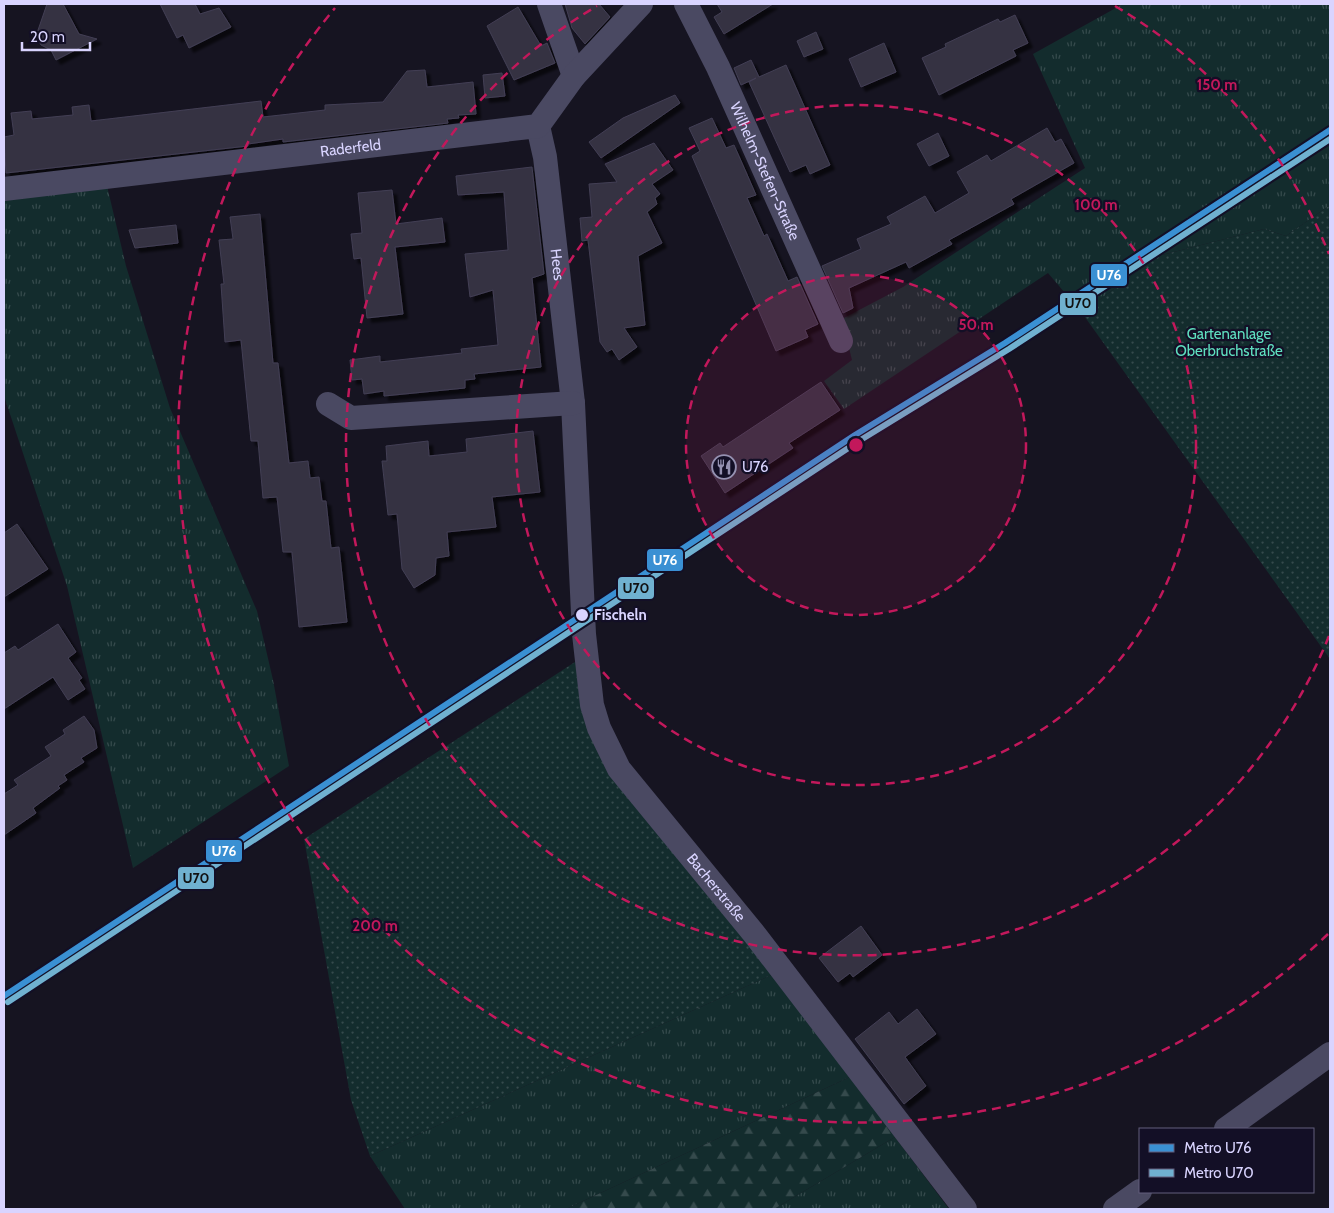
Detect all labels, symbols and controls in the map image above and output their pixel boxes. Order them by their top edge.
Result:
scale bar [22,20,90,52]
text: 20 m [30,28,65,46]
text: 150 m [1197,76,1237,94]
street label: Wilhelm-Stefen-Straße [726,99,804,244]
street label: Raderfeld [319,136,382,161]
text: 100 m [1074,196,1118,214]
street label: Hees [546,248,568,281]
line badge: U76 [1090,263,1128,287]
text: U76 [1097,266,1122,284]
line badge: U70 [1059,292,1097,316]
text: U70 [1065,294,1092,312]
text: 50 m [958,316,994,334]
park label: Gartenanlage Oberbruchstraße [1175,325,1283,360]
centre of rings [847,436,865,454]
restaurant icon: U76 [711,454,737,480]
place label: U76 [742,458,769,476]
line badge: U76 [646,548,684,572]
text: U76 [653,551,678,569]
line badge: U70 [617,576,655,600]
text: U70 [623,579,650,597]
place label: Fischeln [594,606,647,624]
marker: Fischeln [574,607,590,623]
line badge: U76 [205,839,243,863]
text: U76 [212,842,237,860]
street label: Bacherstraße [683,850,750,926]
line badge: U70 [177,866,215,890]
text: U70 [183,869,210,887]
text: 200 m [352,917,398,935]
legend [1139,1128,1314,1193]
text: Metro U76 [1184,1139,1251,1157]
text: Metro U70 [1184,1164,1254,1182]

